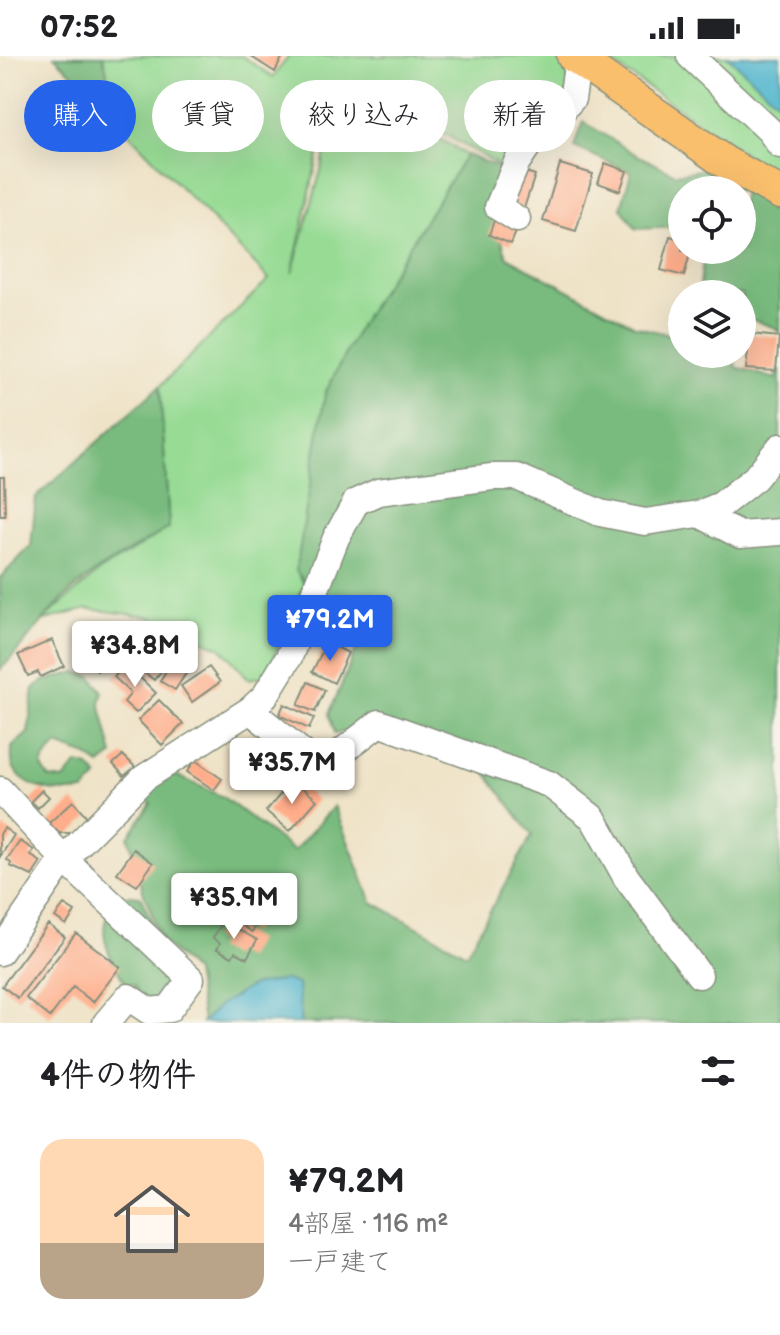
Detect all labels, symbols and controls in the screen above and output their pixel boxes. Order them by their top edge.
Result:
text: 07:52 [40,10,118,46]
chip: 購入 [24,80,136,152]
chip: 賃貸 [152,80,264,152]
chip: 絞り込み [280,80,448,152]
chip: 新着 [464,80,576,152]
map controls [668,176,756,368]
button: locate [668,176,756,264]
button: layers [668,280,756,368]
pin: ¥79.2M [265,595,395,663]
text: ¥79.2M [285,605,375,636]
pin: ¥34.8M [70,621,200,689]
text: ¥34.8M [90,631,180,662]
pin: ¥35.7M [227,738,357,806]
text: ¥35.7M [248,748,336,779]
pin: ¥35.9M [169,873,299,941]
text: ¥35.9M [189,883,279,914]
icon: filters [696,1049,740,1093]
text: 4件の物件 [40,1055,196,1096]
text: ¥79.2M [288,1161,405,1202]
icon: home [104,1171,200,1267]
text: 4部屋 · 116 m² [288,1209,449,1240]
text: 一戸建て [288,1247,392,1278]

